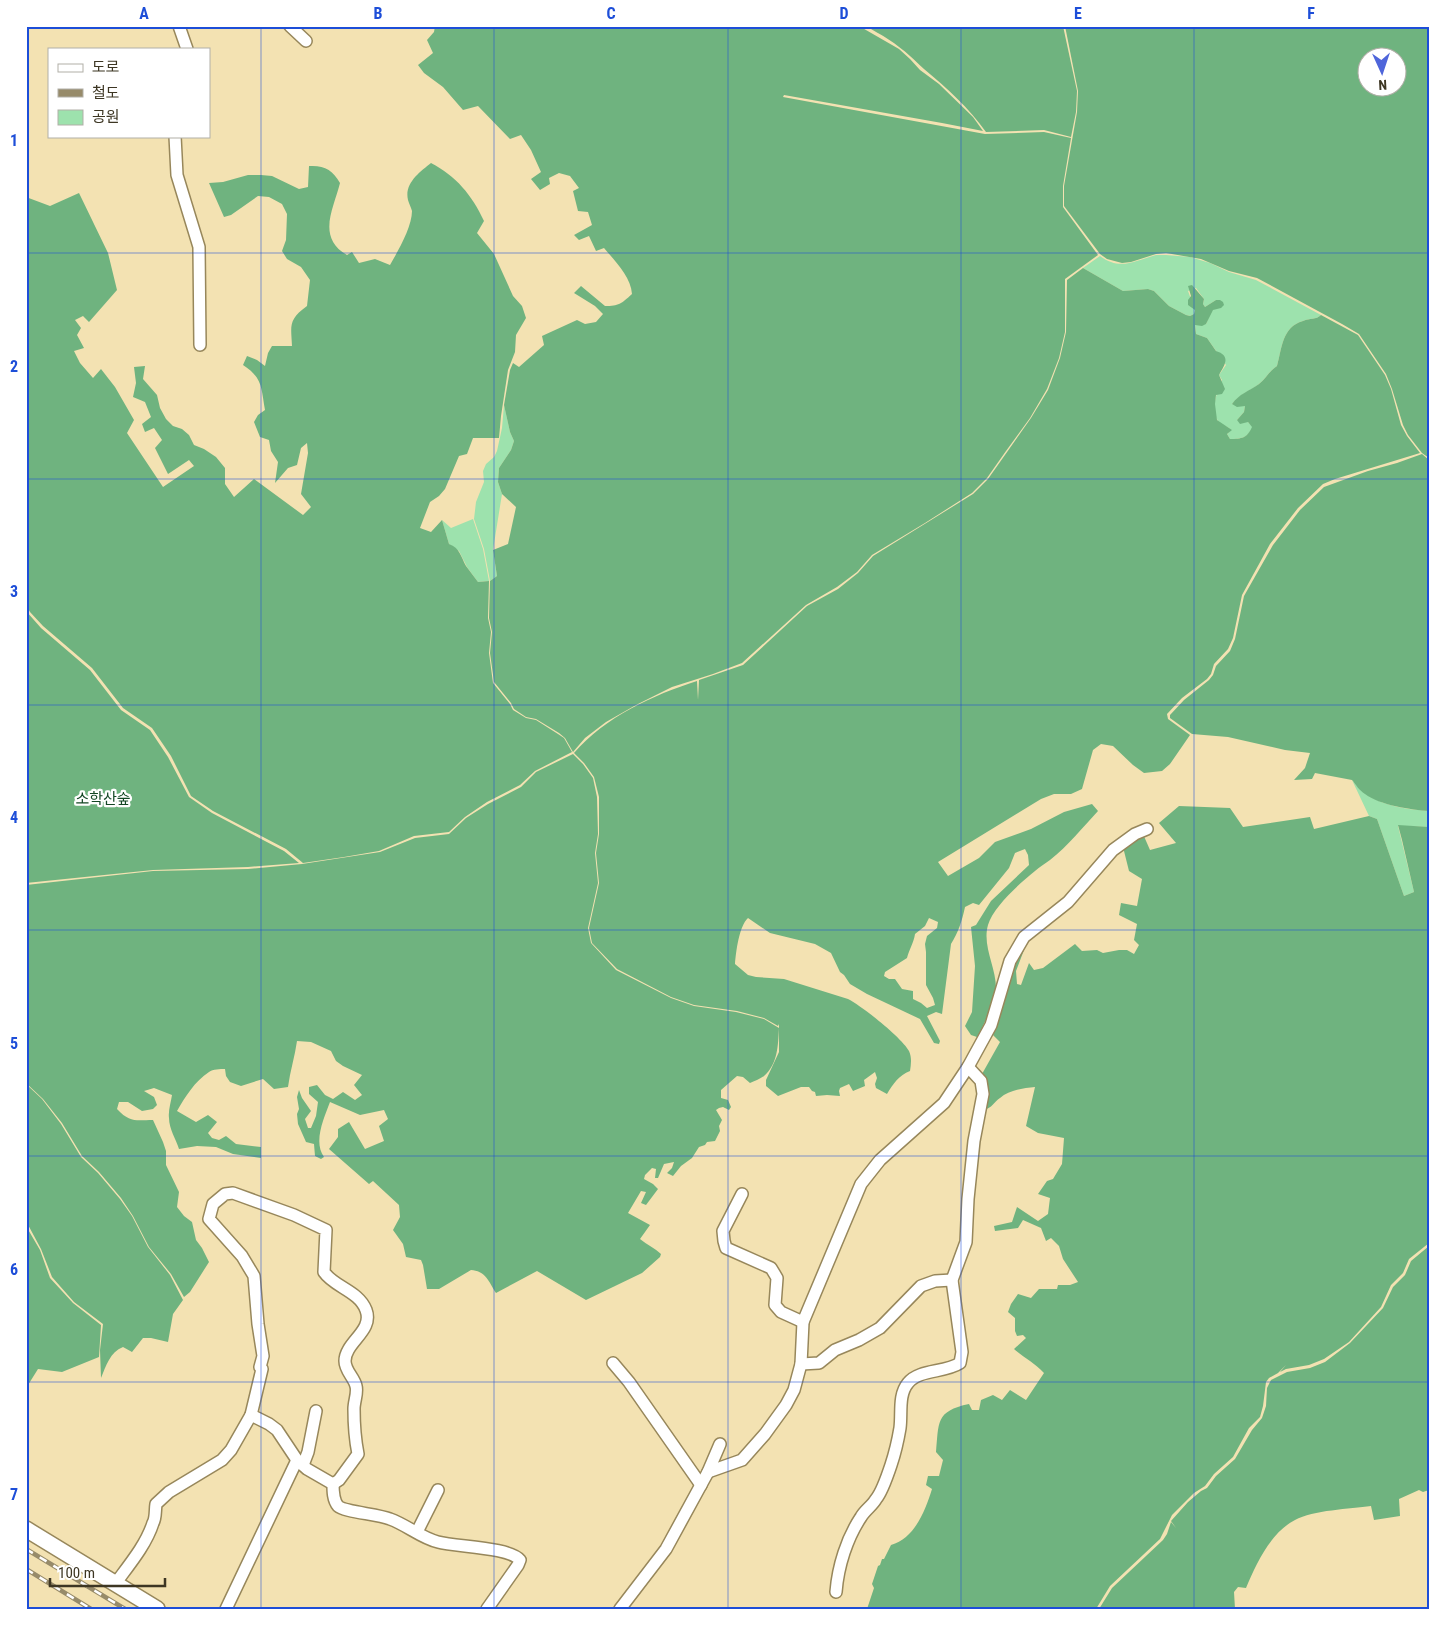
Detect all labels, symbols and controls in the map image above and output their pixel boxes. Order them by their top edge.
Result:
text: A [139,4,149,23]
text: B [374,4,383,23]
text: C [606,4,616,23]
text: D [839,4,849,23]
text: E [1074,4,1082,23]
text: F [1307,4,1315,23]
legend [48,48,210,138]
north arrow [1358,48,1408,98]
text: 도로 [92,58,120,76]
text: N [1378,77,1387,93]
text: 철도 [92,84,120,102]
text: 공원 [92,108,120,126]
text: 1 [10,131,18,150]
text: 2 [10,357,18,376]
text: 3 [10,582,18,601]
park label: 소학산숲 [75,790,131,808]
text: 4 [10,808,18,827]
text: 5 [10,1034,18,1053]
text: 6 [10,1260,18,1279]
text: 7 [10,1485,18,1504]
scale bar [50,1555,165,1587]
text: 100 m [58,1564,95,1582]

